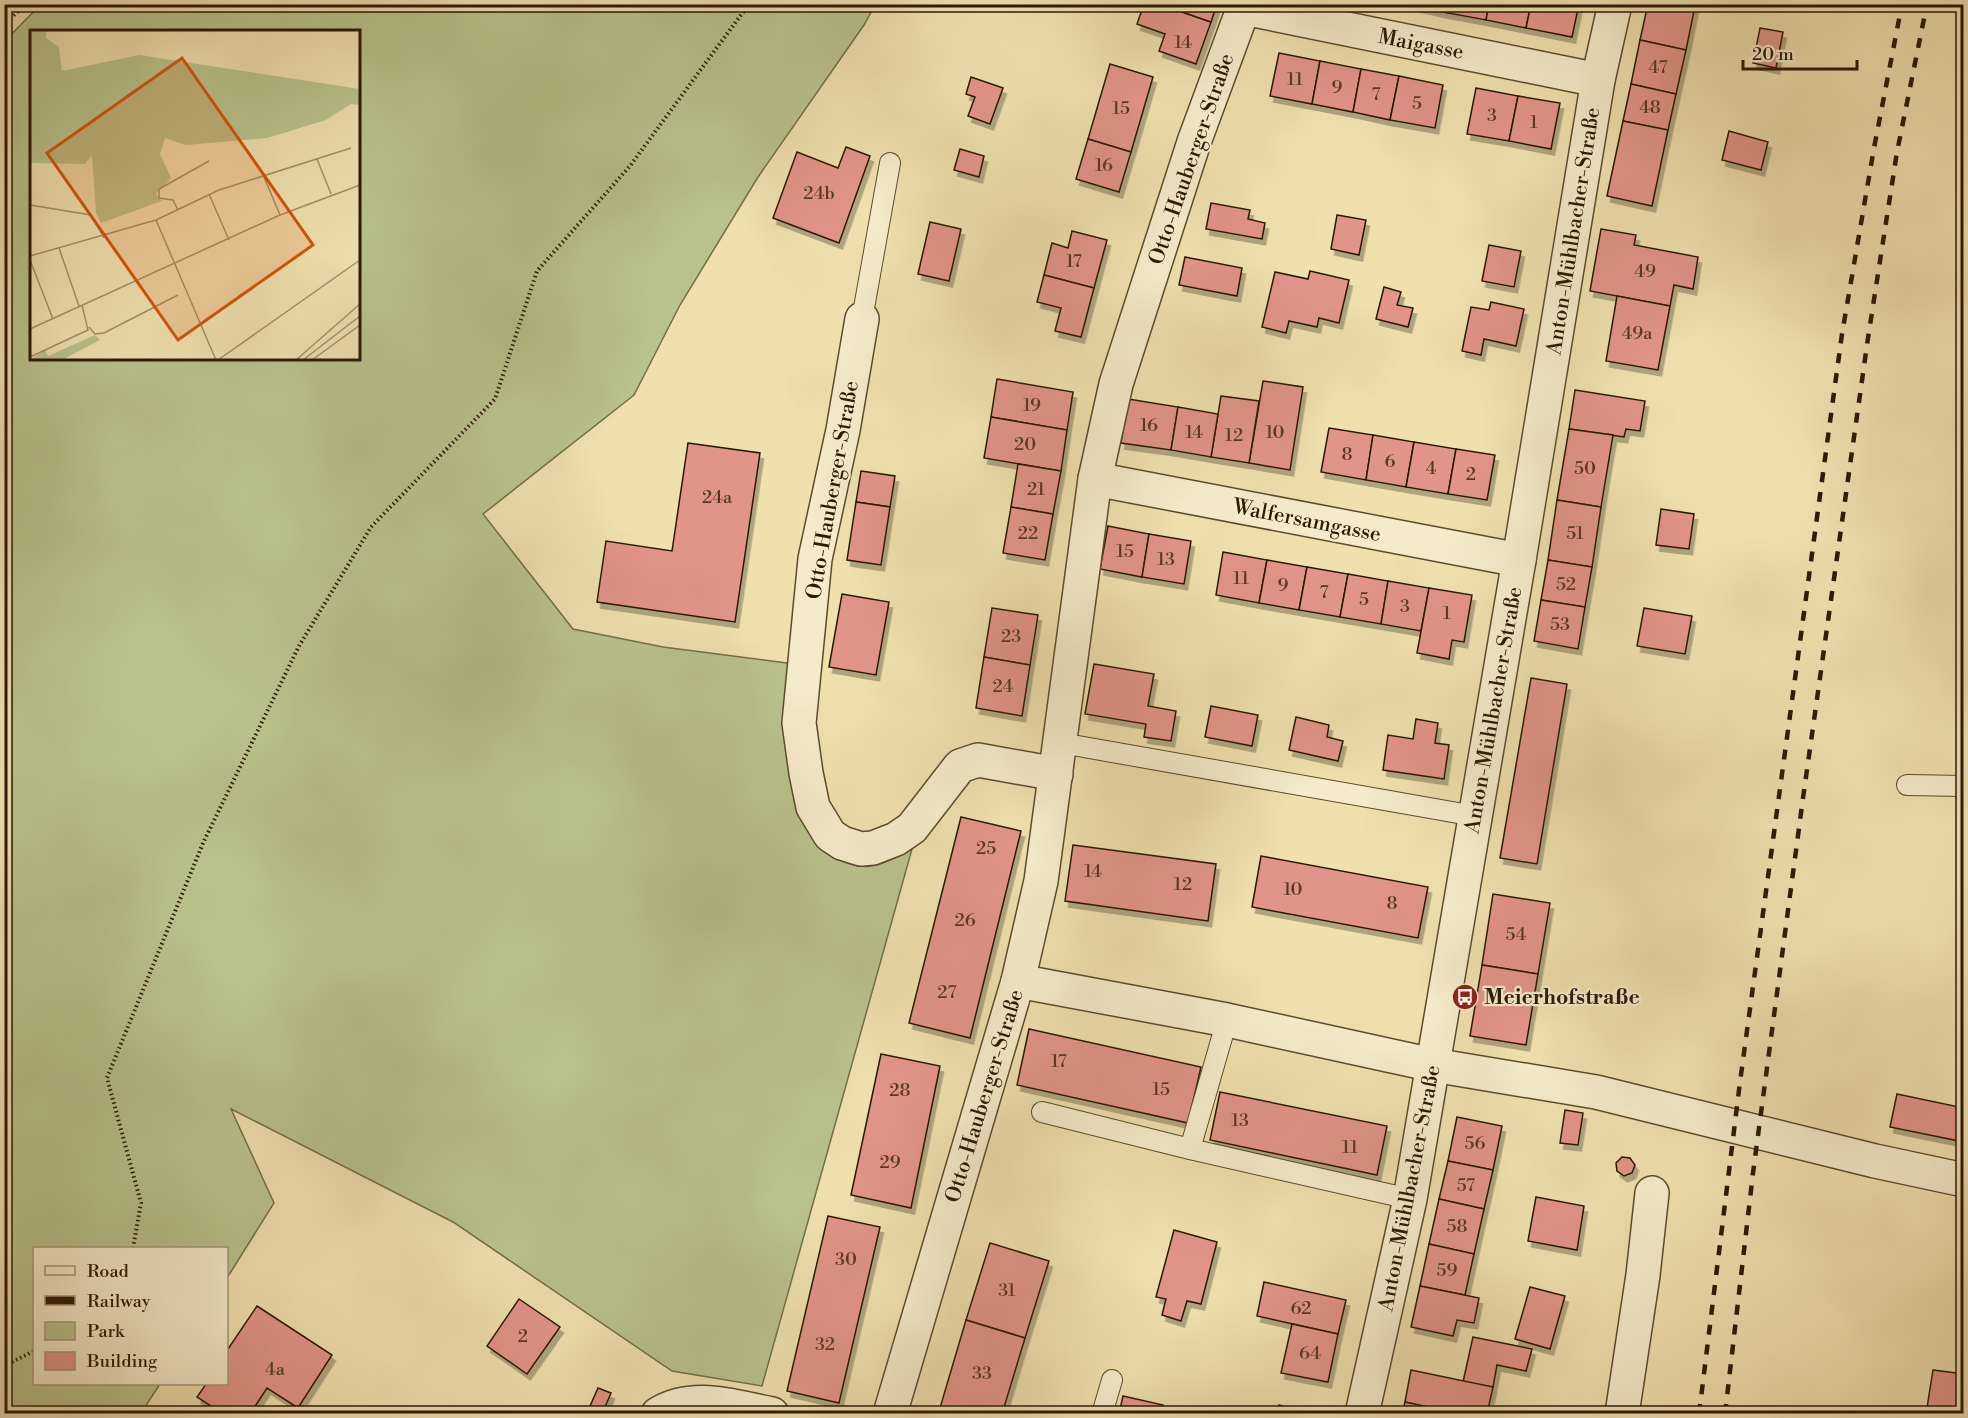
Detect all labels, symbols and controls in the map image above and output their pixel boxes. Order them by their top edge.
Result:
street label: Maigasse [1376,24,1466,66]
inset map [30,30,360,360]
house number: 14 [1174,31,1192,54]
scale bar [1743,33,1857,71]
text: 20 m [1752,43,1794,66]
street label: Otto-Hauberger-Straße [1144,50,1240,268]
house number: 47 [1648,56,1668,79]
house number: 11 [1287,68,1303,91]
house number: 9 [1332,76,1343,99]
house number: 7 [1371,83,1381,106]
house number: 5 [1412,92,1422,115]
house number: 48 [1639,96,1661,119]
house number: 15 [1112,97,1130,120]
house number: 3 [1487,104,1497,127]
street label: Anton-Mühlbacher-Straße [1541,105,1606,358]
house number: 1 [1530,111,1538,134]
house number: 16 [1095,154,1113,177]
house number: 24b [803,182,835,205]
house number: 17 [1066,250,1082,273]
house number: 49 [1634,260,1656,283]
house number: 49a [1622,322,1653,345]
street label: Otto-Hauberger-Straße [801,379,865,601]
house number: 19 [1023,394,1041,417]
house number: 16 [1140,414,1158,437]
house number: 14 [1185,421,1203,444]
house number: 10 [1265,421,1285,444]
house number: 12 [1225,424,1243,447]
house number: 20 [1014,433,1036,456]
house number: 8 [1341,443,1353,466]
house number: 6 [1385,450,1396,473]
house number: 4 [1426,457,1437,480]
house number: 50 [1574,457,1596,480]
house number: 2 [1466,463,1476,486]
house number: 21 [1027,478,1045,501]
house number: 24a [702,486,733,509]
street label: Walfersamgasse [1230,494,1383,548]
house number: 22 [1018,522,1038,545]
house number: 51 [1566,522,1584,545]
house number: 15 [1116,540,1134,563]
house number: 13 [1157,548,1175,571]
house number: 11 [1233,567,1249,590]
house number: 52 [1556,573,1576,596]
house number: 9 [1278,574,1289,597]
house number: 7 [1319,581,1329,604]
street label: Anton-Mühlbacher-Straße [1459,585,1529,837]
house number: 5 [1359,588,1369,611]
house number: 3 [1400,595,1410,618]
house number: 1 [1443,602,1451,625]
house number: 53 [1550,613,1570,636]
house number: 23 [1001,625,1021,648]
house number: 24 [992,675,1014,698]
house number: 25 [976,837,996,860]
house number: 14 [1084,860,1102,883]
house number: 12 [1174,873,1192,896]
house number: 10 [1283,878,1303,901]
house number: 8 [1386,892,1398,915]
house number: 26 [954,909,976,932]
house number: 54 [1506,923,1527,946]
house number: 27 [937,981,957,1004]
bus stop icon: Meierhofstraße [1450,982,1480,1012]
place label: Meierhofstraße [1484,985,1640,1011]
street label: Otto-Hauberger-Straße [940,987,1030,1206]
house number: 17 [1051,1050,1067,1073]
street label: Anton-Mühlbacher-Straße [1373,1063,1447,1315]
house number: 15 [1152,1078,1170,1101]
house number: 28 [889,1079,911,1102]
house number: 13 [1231,1109,1249,1132]
house number: 56 [1465,1132,1486,1155]
house number: 11 [1342,1136,1358,1159]
house number: 29 [879,1151,901,1174]
house number: 57 [1457,1174,1475,1197]
house number: 58 [1447,1215,1467,1238]
legend [33,1247,228,1385]
house number: 30 [835,1248,857,1271]
house number: 59 [1437,1259,1458,1282]
text: Road [87,1260,130,1283]
house number: 31 [998,1279,1016,1302]
text: Railway [87,1290,151,1313]
house number: 62 [1290,1297,1312,1320]
text: Park [87,1320,126,1343]
house number: 2 [518,1325,528,1348]
house number: 32 [815,1333,835,1356]
house number: 64 [1299,1342,1321,1365]
text: Building [86,1350,158,1373]
house number: 4a [265,1358,286,1381]
house number: 33 [972,1362,992,1385]

